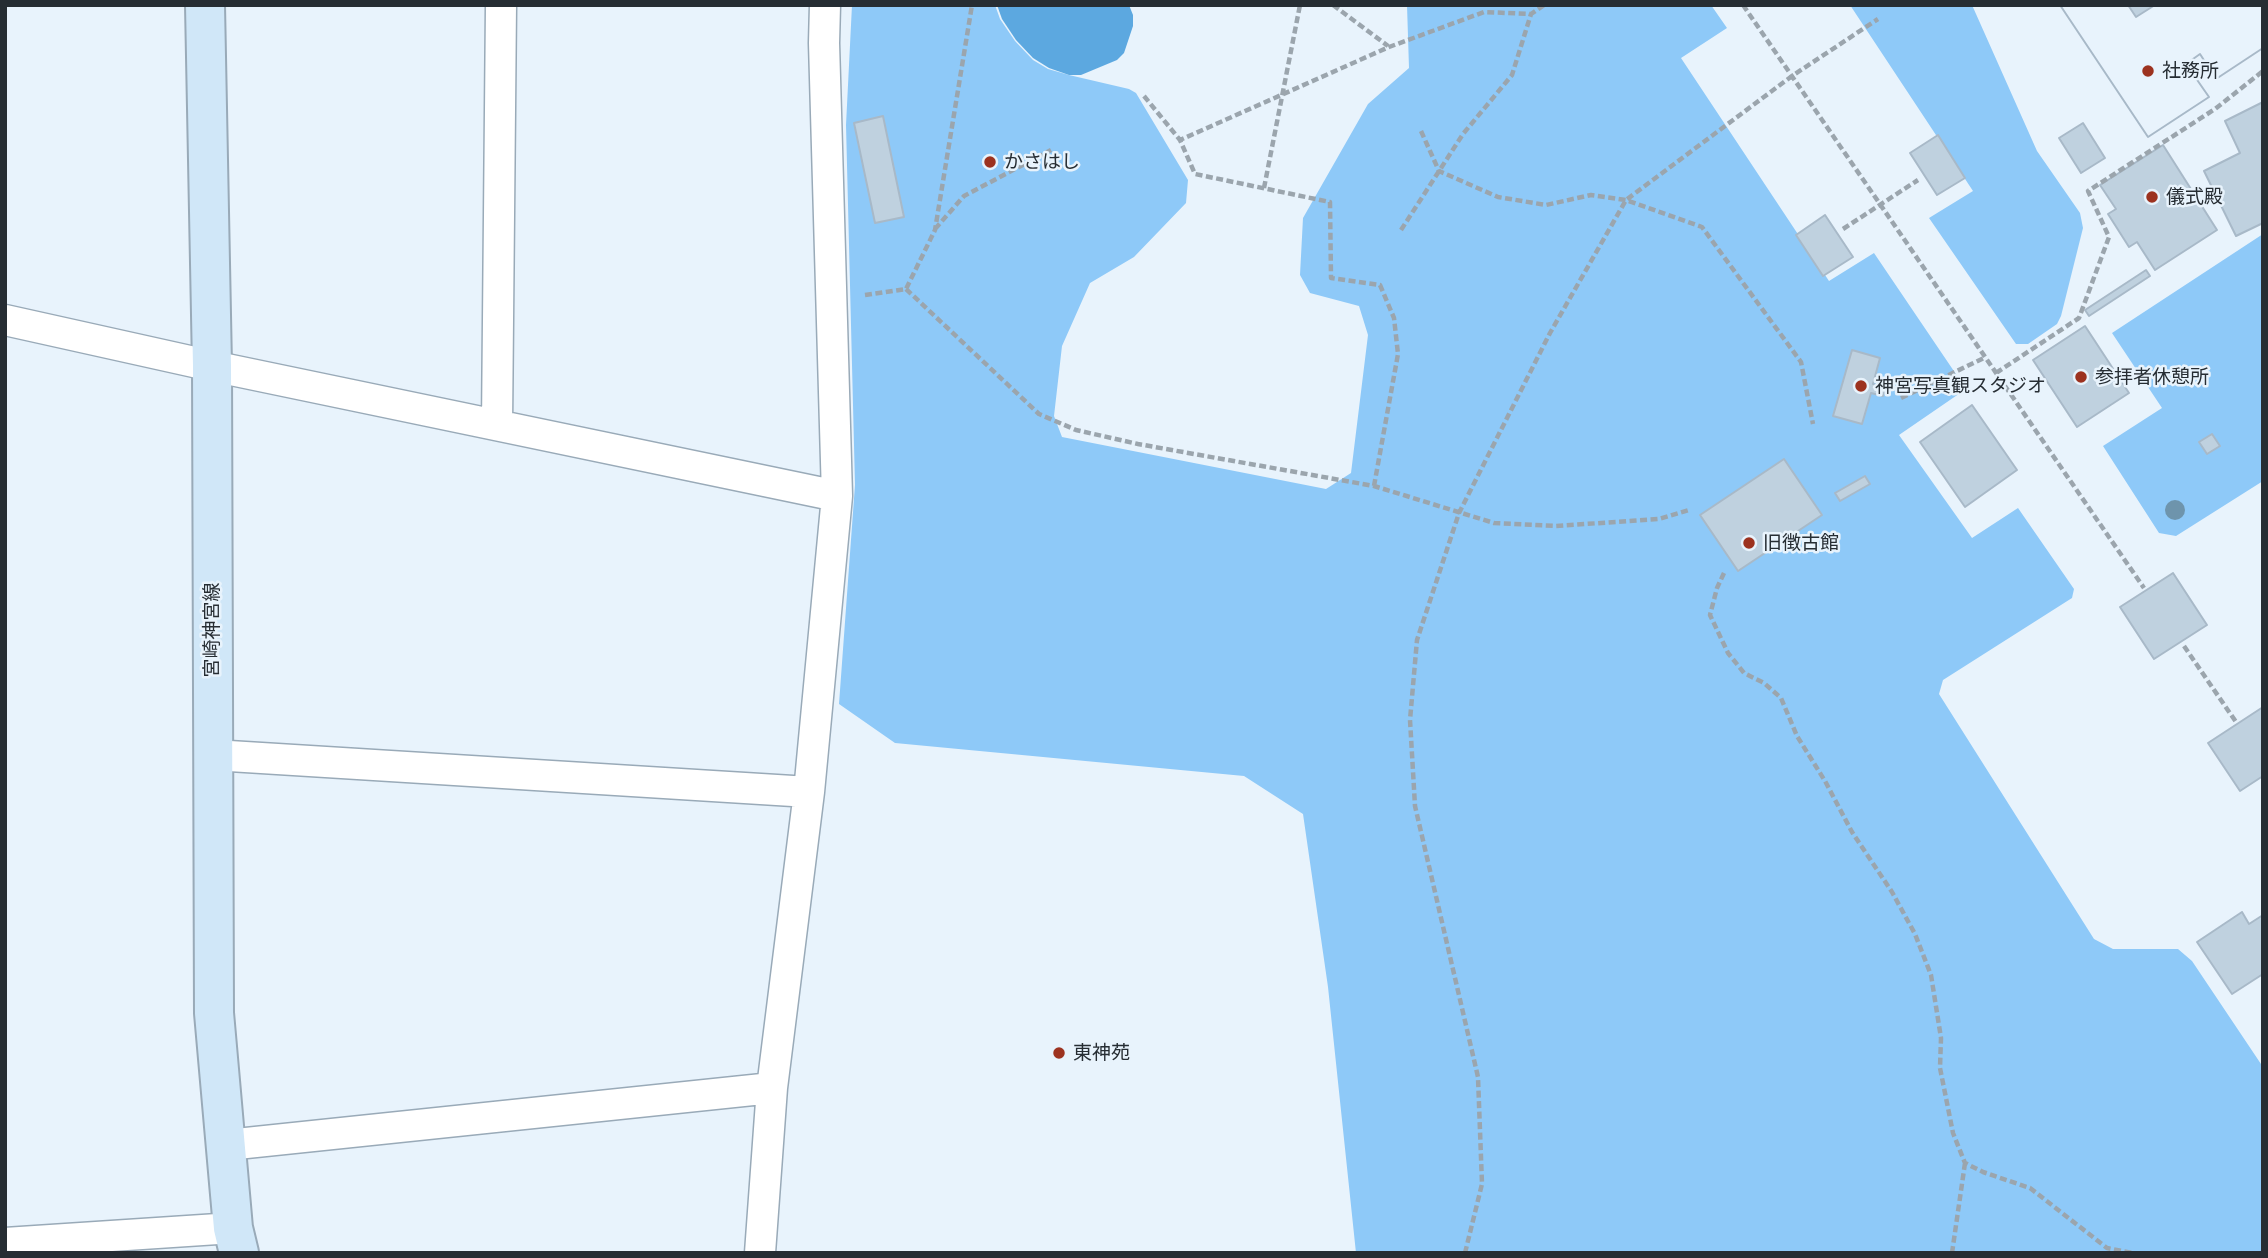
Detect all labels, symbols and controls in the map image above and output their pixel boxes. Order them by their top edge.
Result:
place label: 社務所 [2162,60,2219,82]
marker: 社務所 [2140,63,2156,79]
place label: かさはし [1004,151,1080,173]
marker: かさはし [982,154,998,170]
place label: 儀式殿 [2166,186,2223,208]
marker: 儀式殿 [2144,189,2160,205]
place label: 参拝者休憩所 [2095,366,2209,388]
marker: 参拝者休憩所 [2073,369,2089,385]
place label: 神宮写真観スタジオ [1875,375,2046,397]
marker: 神宮写真観スタジオ [1853,378,1869,394]
place label: 旧徴古館 [1763,532,1839,554]
marker: 旧徴古館 [1741,535,1757,551]
street label: 宮崎神宮線 [201,583,223,677]
place label: 東神苑 [1073,1042,1130,1064]
marker: 東神苑 [1051,1045,1067,1061]

